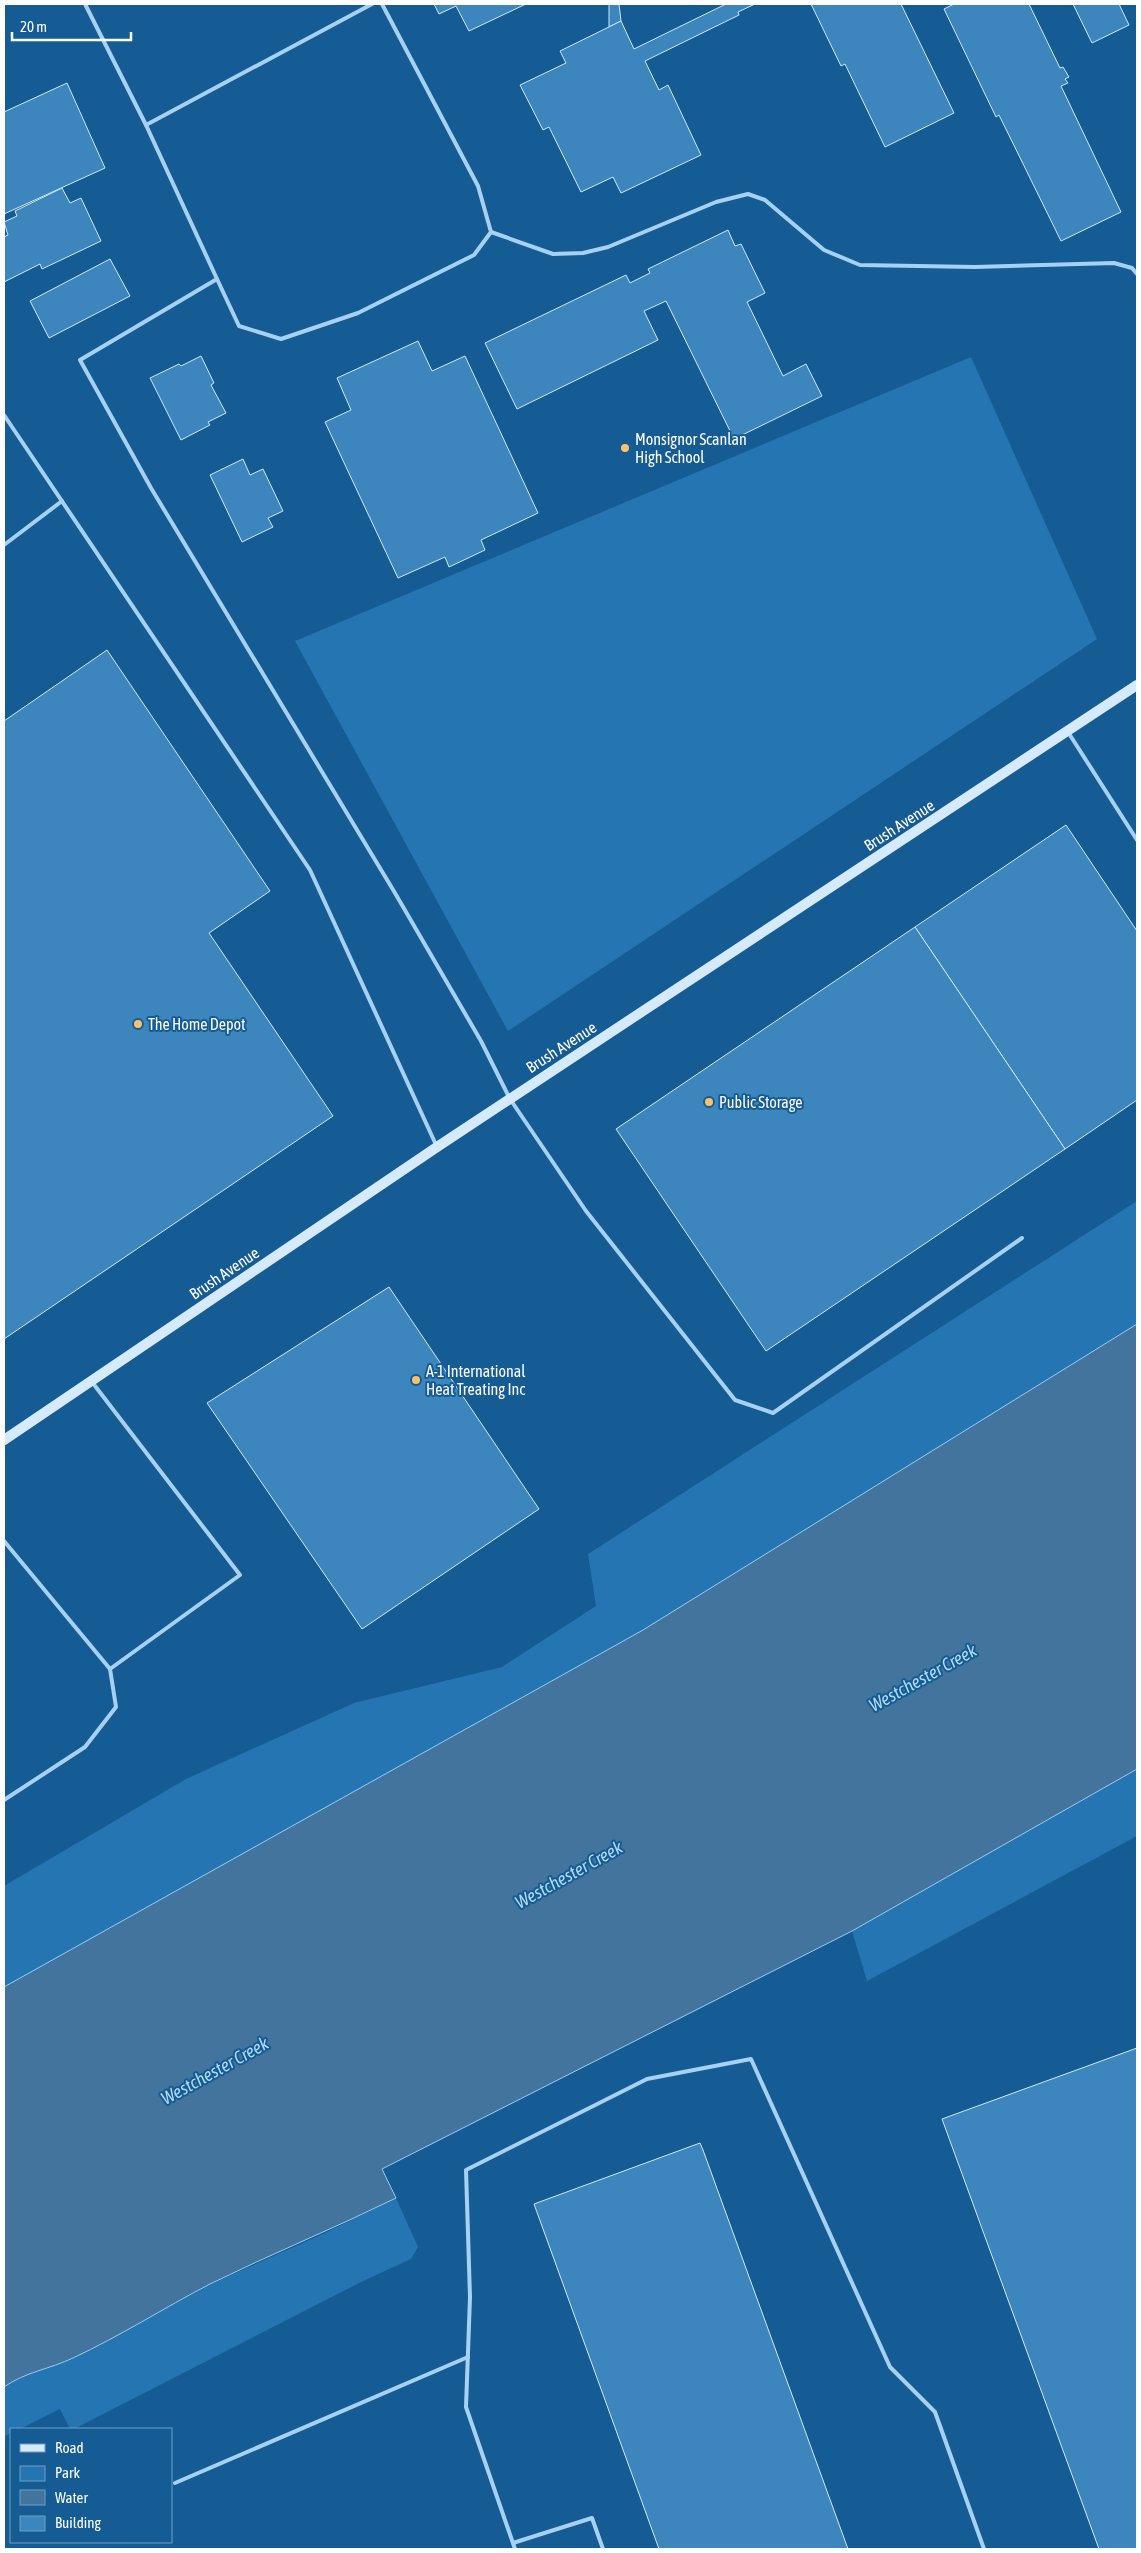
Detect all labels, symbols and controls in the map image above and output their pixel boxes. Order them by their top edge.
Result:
scale bar [12,10,131,42]
text: 20 m [20,18,47,35]
place label: Monsignor Scanlan High School [635,430,747,467]
marker: Monsignor Scanlan High School [619,442,631,454]
street label: Brush Avenue [861,796,937,854]
place label: The Home Depot [148,1015,246,1034]
marker: The Home Depot [132,1018,144,1030]
street label: Brush Avenue [523,1018,599,1076]
place label: Public Storage [719,1093,803,1112]
marker: Public Storage [703,1096,715,1108]
street label: Brush Avenue [186,1243,262,1303]
place label: A-1 International Heat Treating Inc [426,1362,526,1399]
marker: A-1 International Heat Treating Inc [410,1374,422,1386]
water label: Westchester Creek [865,1639,981,1716]
water label: Westchester Creek [511,1836,627,1913]
water label: Westchester Creek [157,2032,273,2109]
legend [10,2428,172,2543]
text: Road [55,2439,84,2456]
text: Park [55,2464,80,2481]
text: Water [55,2489,88,2506]
text: Building [55,2514,101,2531]

